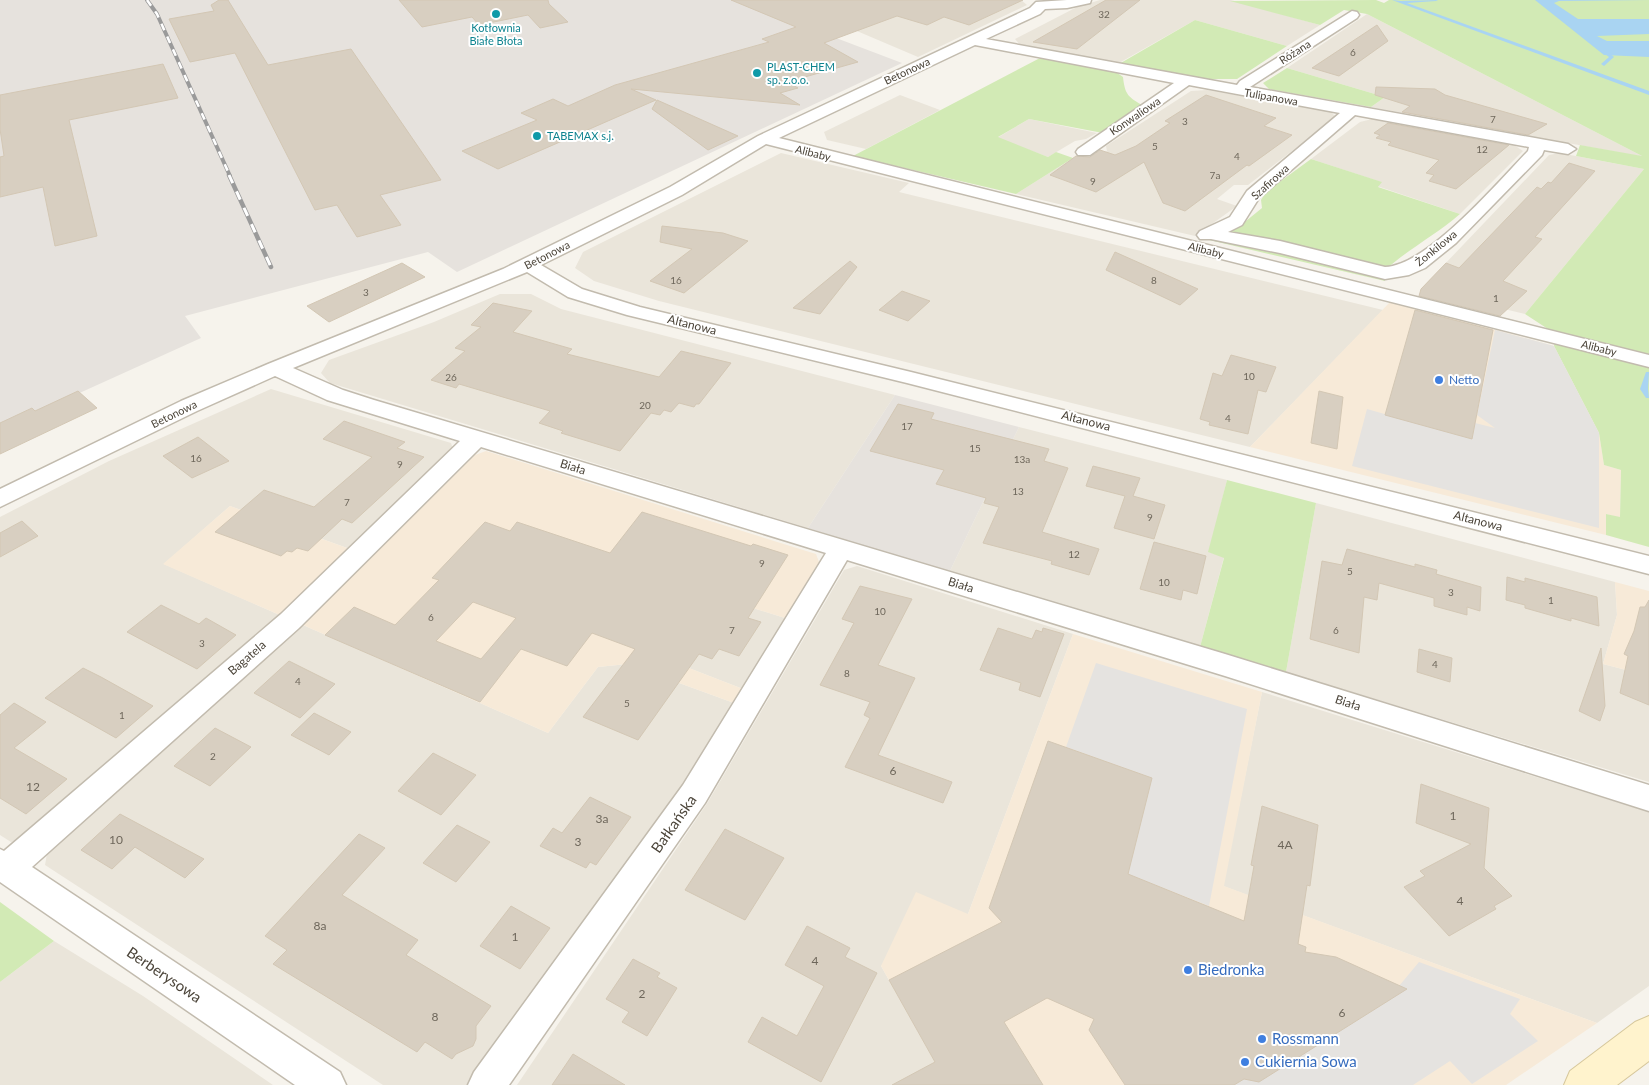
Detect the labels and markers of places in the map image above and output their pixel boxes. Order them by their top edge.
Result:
marker: Kotłownia Białe Błota [490,8,502,20]
place label: Kotłownia Białe Błota [469,21,523,47]
place label: PLAST-CHEM sp. z.o.o. [767,60,835,86]
marker: PLAST-CHEM sp. z.o.o. [751,67,763,79]
place label: TABEMAX s.j. [547,129,614,142]
marker: TABEMAX s.j. [531,130,543,142]
place label: Netto [1449,372,1479,387]
marker: Netto [1433,374,1445,386]
place label: Biedronka [1198,960,1265,978]
marker: Biedronka [1182,964,1194,976]
place label: Rossmann [1272,1029,1339,1047]
marker: Rossmann [1256,1033,1268,1045]
place label: Cukiernia Sowa [1255,1052,1357,1070]
marker: Cukiernia Sowa [1239,1056,1251,1068]

